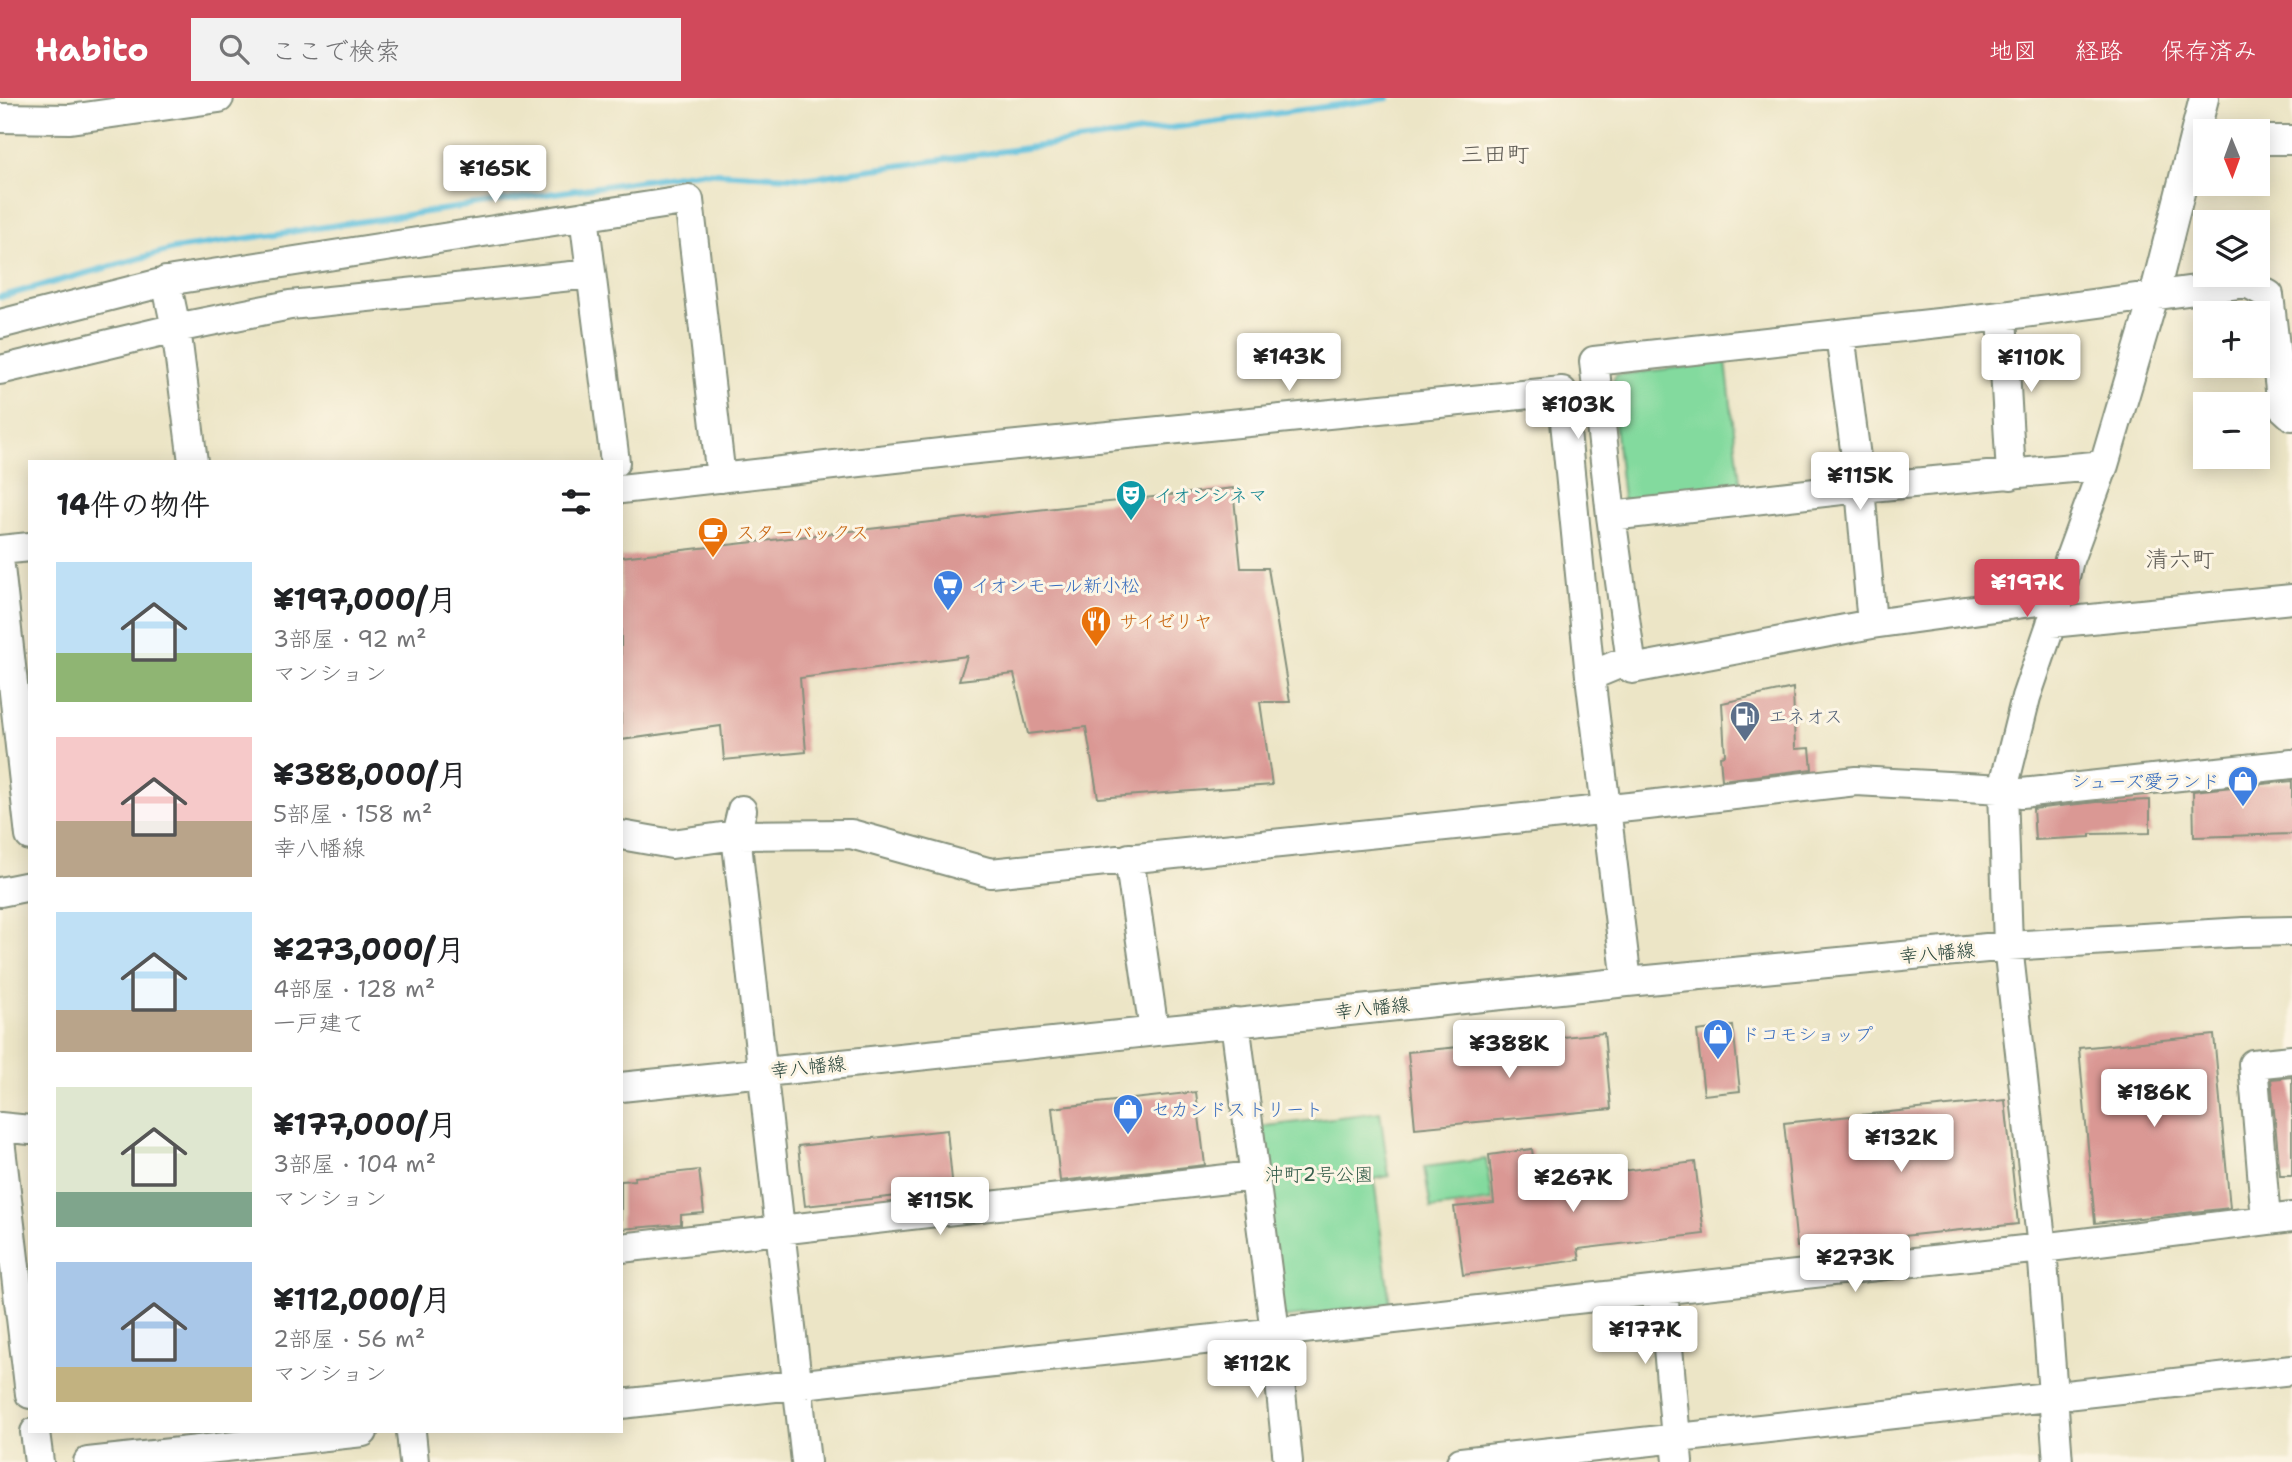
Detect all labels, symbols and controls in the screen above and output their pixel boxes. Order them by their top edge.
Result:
search box [191,18,681,81]
text: Habito [35,27,149,72]
icon: search [215,30,253,68]
text: ここで検索 [271,33,401,68]
text: 地図 [1989,35,2037,67]
text: 経路 [2075,35,2123,67]
text: 保存済み [2161,35,2257,67]
north arrow [2193,119,2270,196]
map controls [2193,119,2270,469]
district label: 三田町 [1461,139,1530,169]
pin: ¥165K [446,146,544,205]
text: ¥165K [459,153,531,183]
button: layers [2193,210,2270,287]
button: + [2193,301,2270,378]
pin: ¥143K [1240,334,1338,393]
pin: ¥110K [1982,334,2080,394]
text: ¥143K [1253,341,1325,371]
text: ¥110K [1997,342,2065,372]
pin: ¥103K [1529,382,1627,441]
text: ¥103K [1542,389,1614,419]
button: − [2193,392,2270,469]
pin: ¥115K [1811,452,1909,512]
text: ¥115K [1827,460,1893,490]
theatre icon: イオンシネマ [1114,478,1148,522]
icon: filters [557,483,595,521]
place label: イオンシネマ [1154,483,1267,508]
text: 14件の物件 [56,484,210,525]
cafe icon: スターバックス [696,515,730,559]
place label: スターバックス [736,520,869,545]
district label: 清六町 [2146,544,2215,574]
pin: ¥197K [1978,560,2076,619]
text: ¥197K [1990,567,2064,597]
supermarket icon: イオンモール新小松 [931,568,965,612]
place label: イオンモール新小松 [971,573,1140,598]
text: ¥197,000/月 [273,579,457,620]
icon: home [112,590,196,674]
restaurant icon: サイゼリヤ [1079,604,1113,648]
place label: サイゼリヤ [1119,609,1213,634]
text: 3部屋 · 92 m² [273,624,427,654]
text: マンション [273,658,387,688]
fuel station icon: エネオス [1728,699,1762,743]
place label: エネオス [1768,704,1843,729]
text: ¥388,000/月 [273,754,467,795]
shop icon: シューズ愛ランド [2226,764,2260,808]
icon: home [112,765,196,849]
place label: シューズ愛ランド [2071,769,2220,794]
text: 5部屋 · 158 m² [273,799,432,829]
text: 幸八幡線 [273,833,365,863]
text: ¥273,000/月 [273,929,465,970]
street label: 幸八幡線 [1898,937,1976,969]
icon: home [112,940,196,1024]
text: 4部屋 · 128 m² [273,974,435,1004]
street label: 幸八幡線 [1333,992,1411,1024]
text: 一戸建て [273,1008,365,1038]
shop icon: ドコモショップ [1701,1017,1735,1061]
pin: ¥388K [1460,1020,1558,1080]
place label: ドコモショップ [1741,1022,1873,1047]
text: ¥388K [1469,1028,1549,1058]
street label: 幸八幡線 [769,1051,847,1083]
pin: ¥186K [2105,1070,2203,1129]
text: ¥186K [2117,1077,2191,1107]
shop icon: セカンドストリート [1111,1092,1145,1136]
place label: セカンドストリート [1151,1097,1324,1122]
text: ¥177,000/月 [273,1104,457,1145]
pin: ¥132K [1852,1114,1950,1174]
icon: home [112,1115,196,1199]
text: ¥132K [1865,1122,1937,1152]
text: 3部屋 · 104 m² [273,1149,436,1179]
pin: ¥267K [1524,1154,1622,1214]
park label: 沖町2号公園 [1265,1162,1373,1187]
text: ¥267K [1534,1162,1612,1192]
pin: ¥115K [891,1178,989,1237]
text: マンション [273,1183,387,1213]
text: ¥115K [907,1185,973,1215]
pin: ¥273K [1806,1234,1904,1294]
text: ¥273K [1816,1242,1894,1272]
text: ¥112,000/月 [273,1279,451,1320]
icon: home [112,1290,196,1374]
pin: ¥177K [1596,1306,1694,1366]
text: ¥177K [1608,1314,1682,1344]
text: 2部屋 · 56 m² [273,1324,425,1354]
pin: ¥112K [1208,1340,1306,1400]
text: ¥112K [1223,1348,1291,1378]
text: マンション [273,1358,387,1388]

